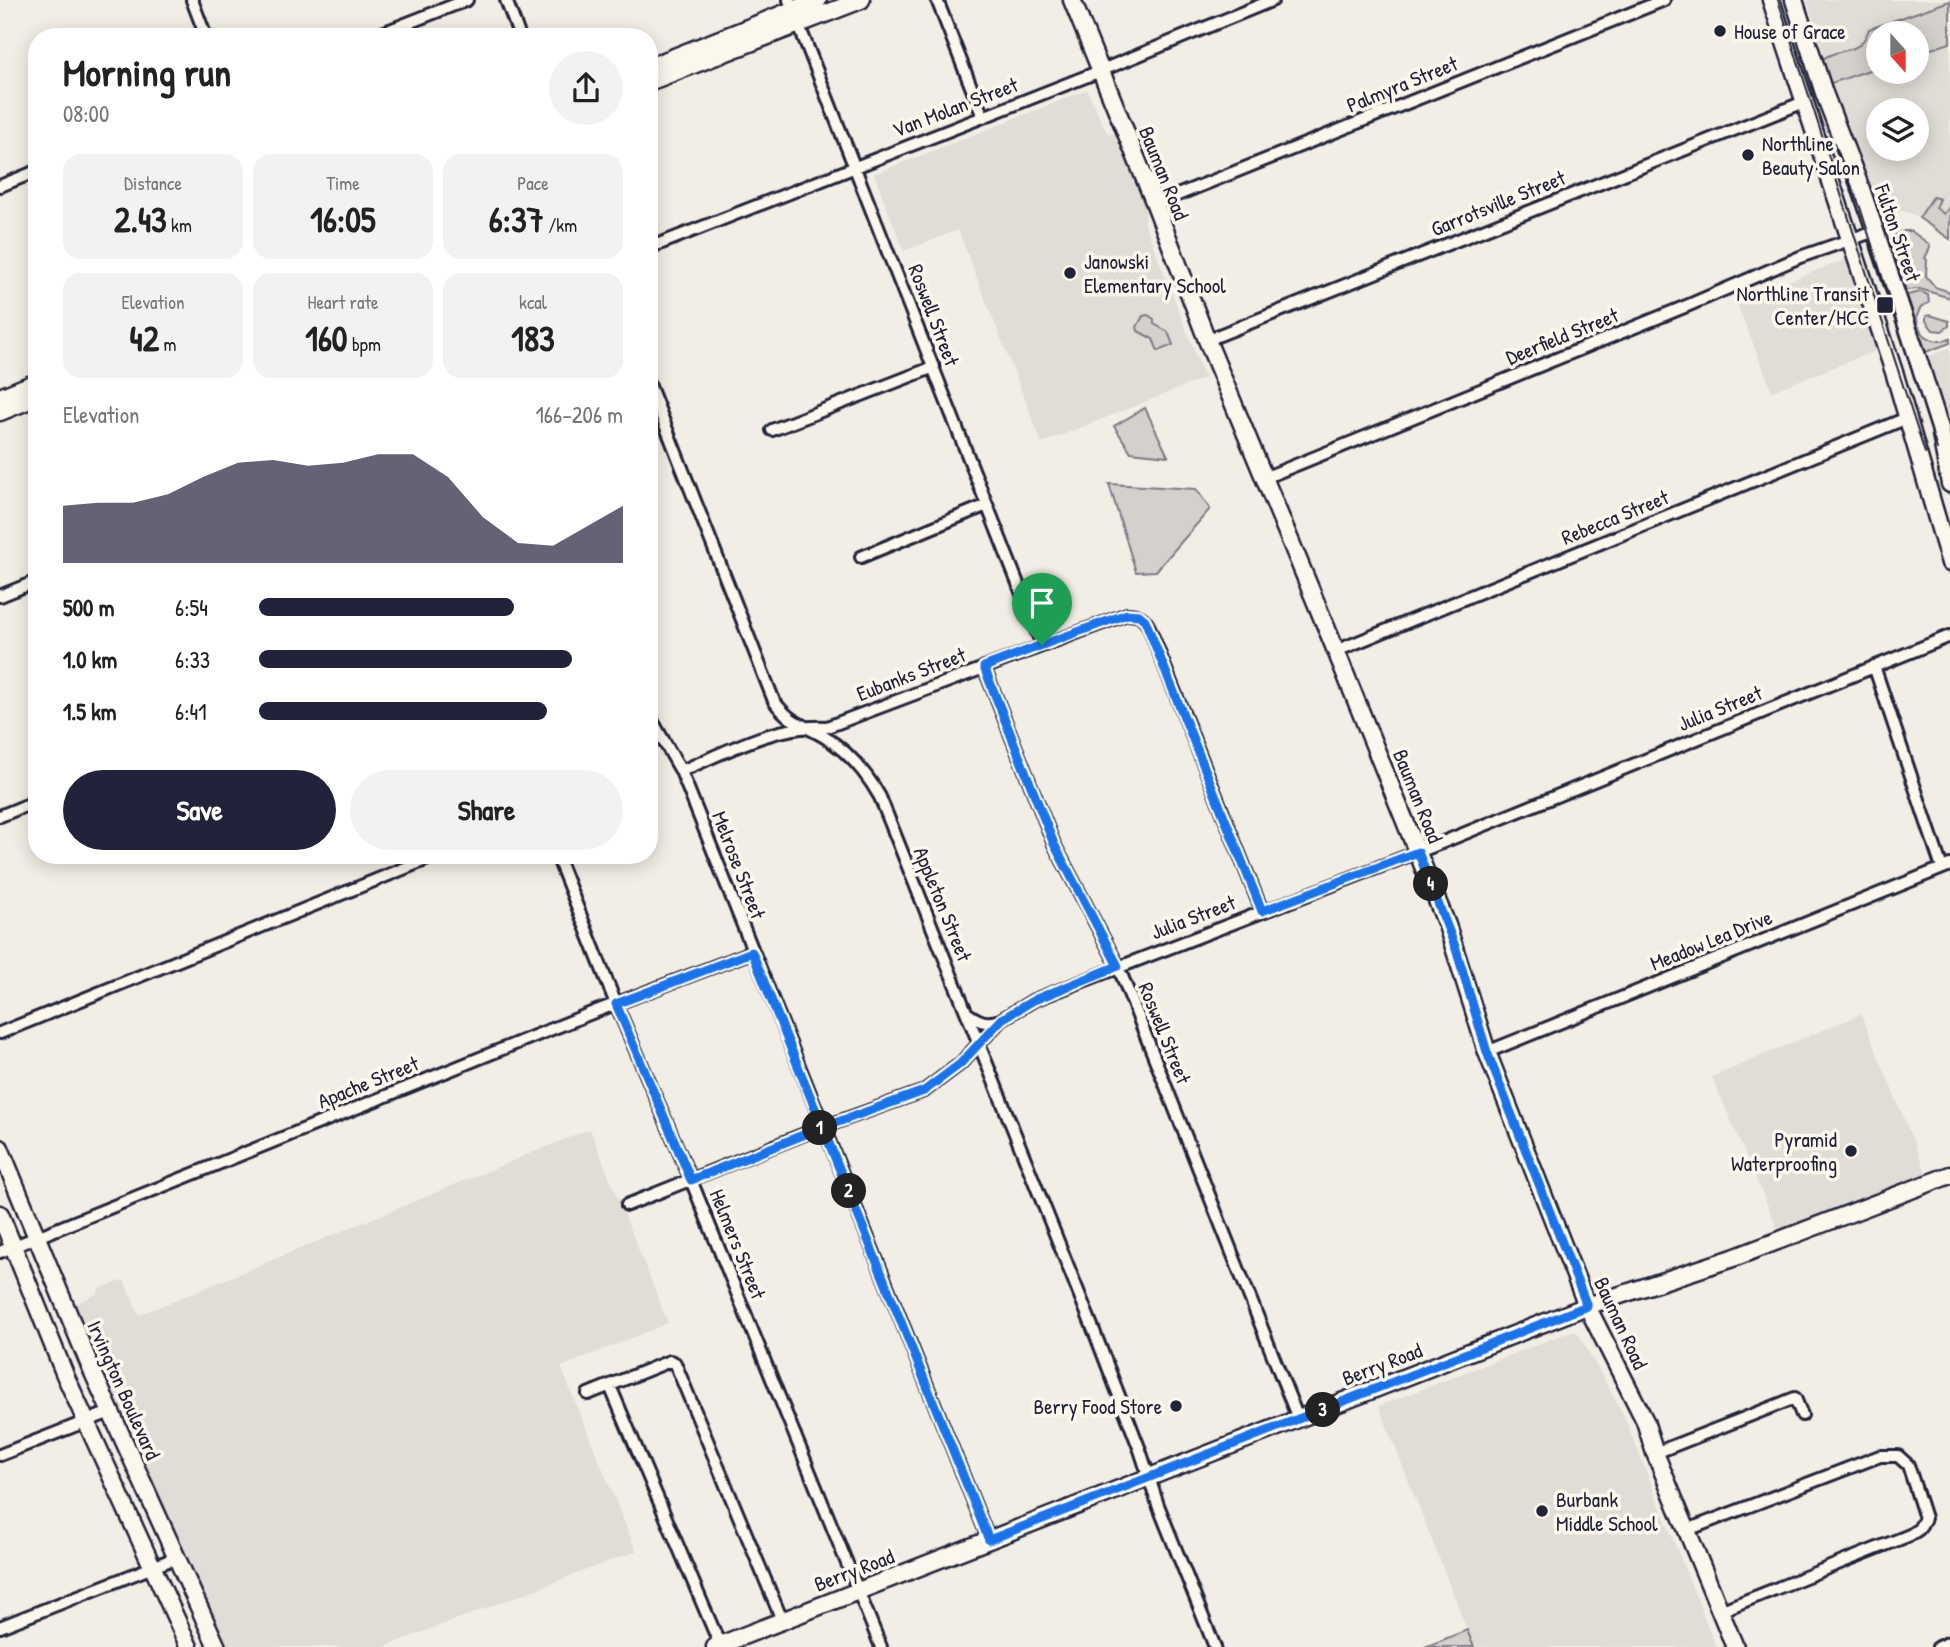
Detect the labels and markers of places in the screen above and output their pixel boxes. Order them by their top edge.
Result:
place label: House of Grace [1734,17,1846,46]
marker: House of Grace [1712,23,1728,39]
place label: Northline Beauty Salon [1762,129,1860,182]
marker: Northline Beauty Salon [1740,147,1756,163]
place label: Janowski Elementary School [1084,247,1226,300]
marker: Janowski Elementary School [1062,265,1078,281]
place label: Northline Transit Center/HCC [1737,279,1870,332]
marker: Northline Transit Center/HCC [1875,295,1895,315]
pin [1012,573,1072,645]
pin: 4 [1414,866,1448,902]
pin: 1 [802,1110,838,1146]
place label: Pyramid Waterproofing [1731,1125,1837,1178]
marker: Pyramid Waterproofing [1843,1143,1859,1159]
pin: 2 [832,1174,866,1208]
place label: Berry Food Store [1034,1392,1162,1421]
pin: 3 [1306,1392,1340,1428]
marker: Berry Food Store [1168,1398,1184,1414]
place label: Burbank Middle School [1556,1485,1658,1538]
marker: Burbank Middle School [1534,1503,1550,1519]

